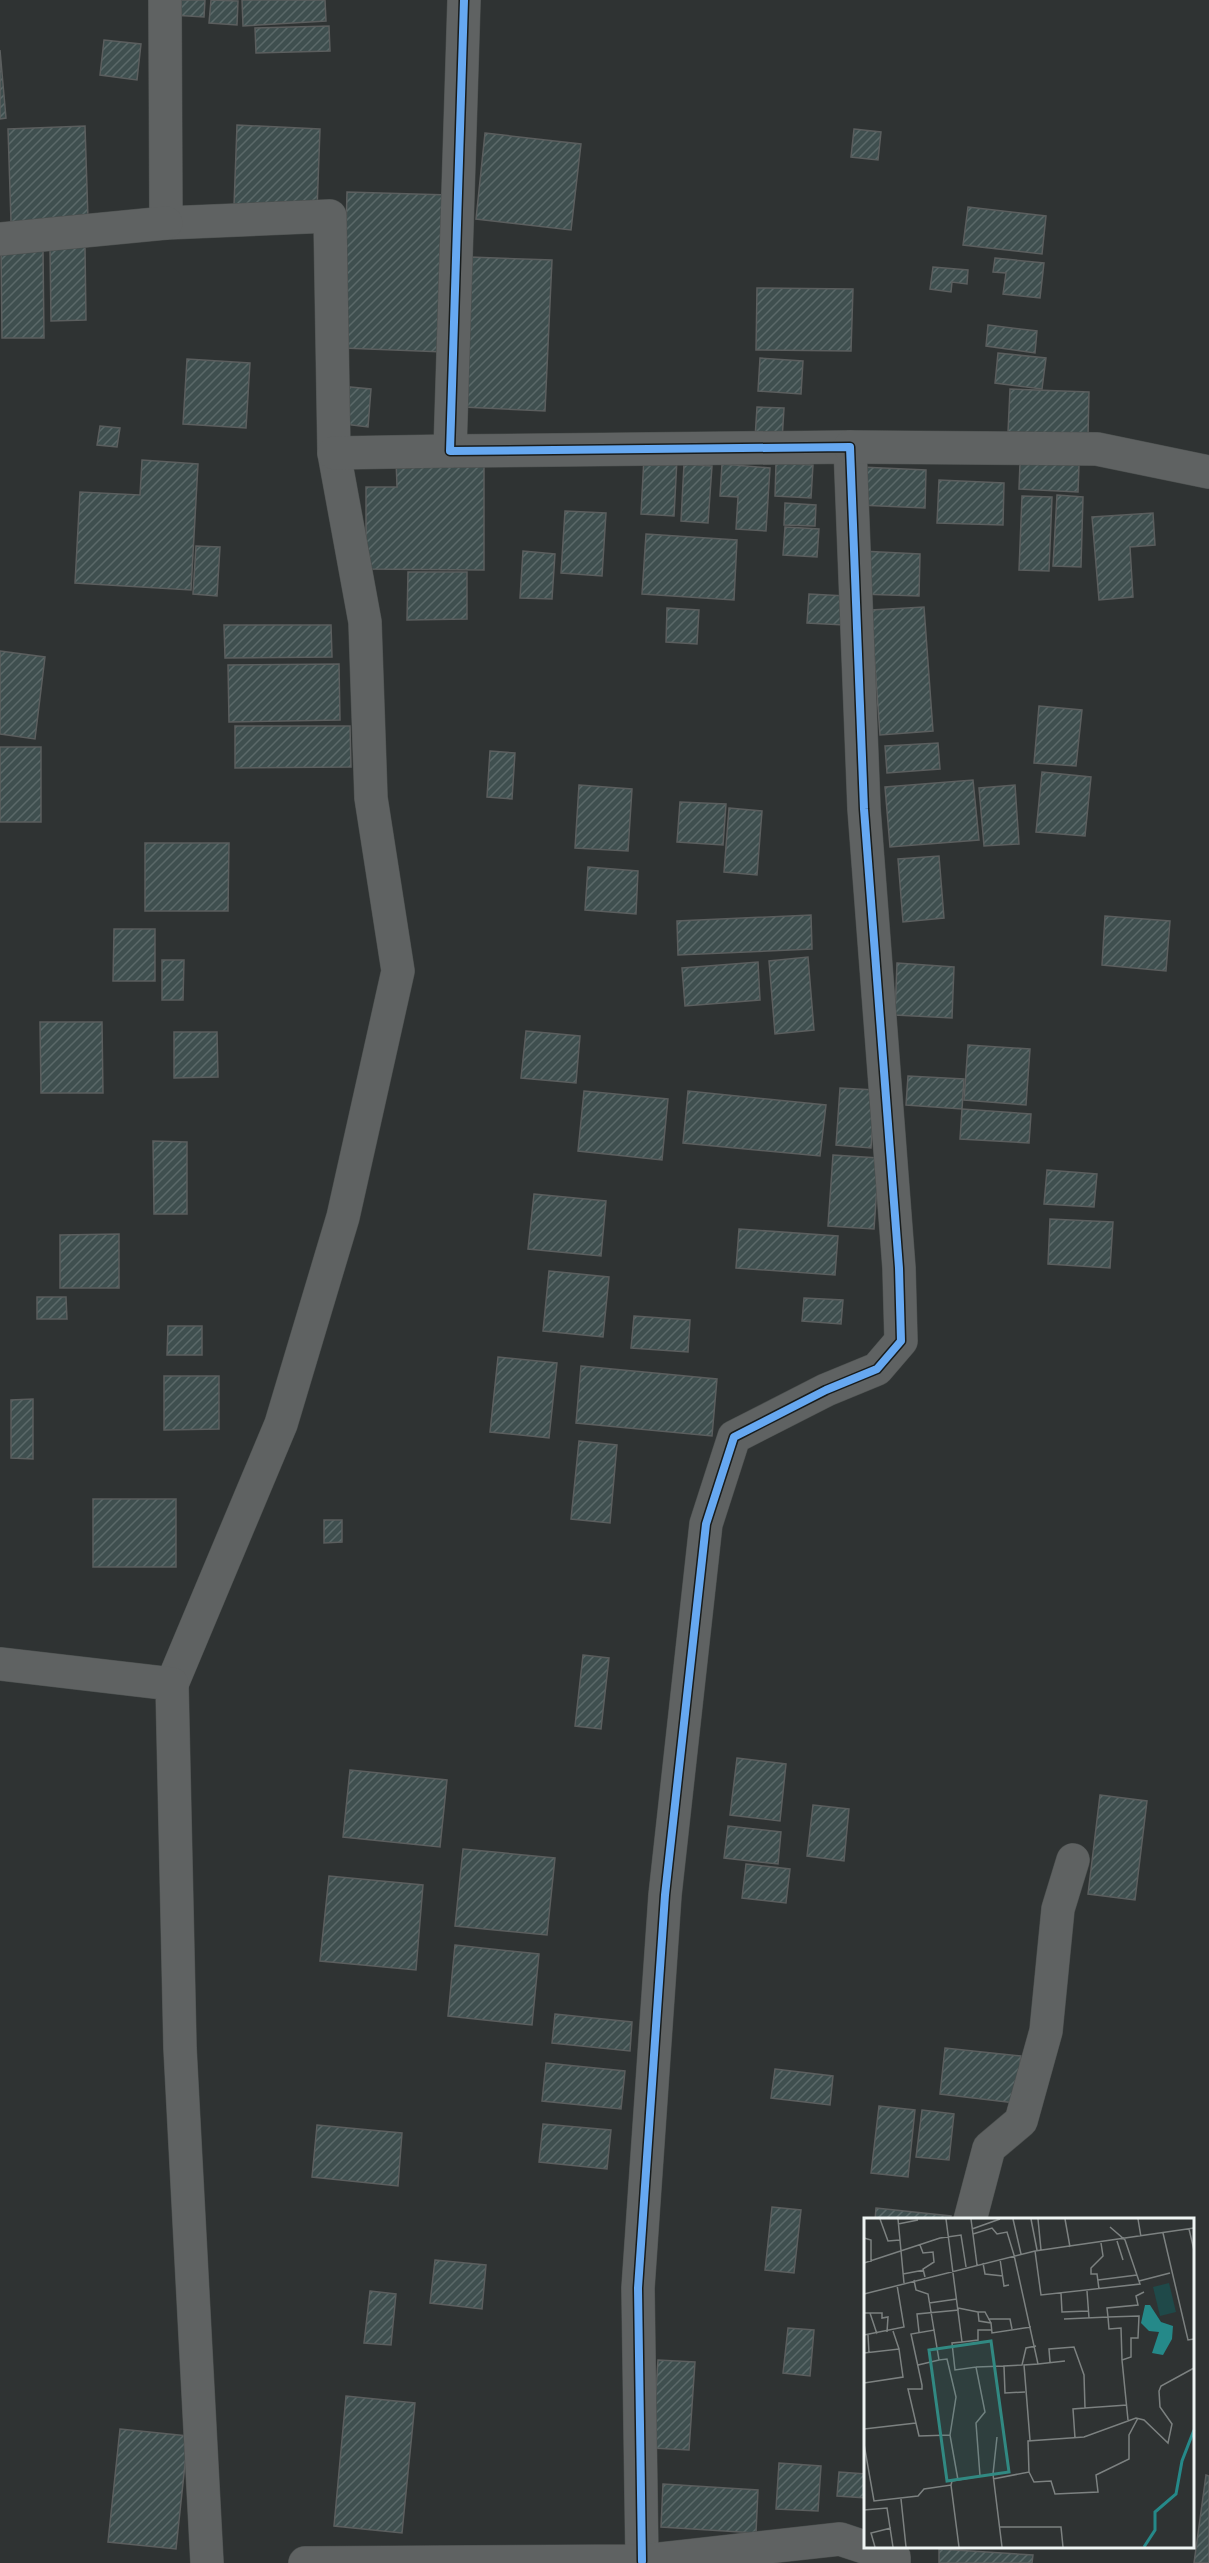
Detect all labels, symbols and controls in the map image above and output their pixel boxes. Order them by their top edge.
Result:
inset map [864,2218,1194,2548]

